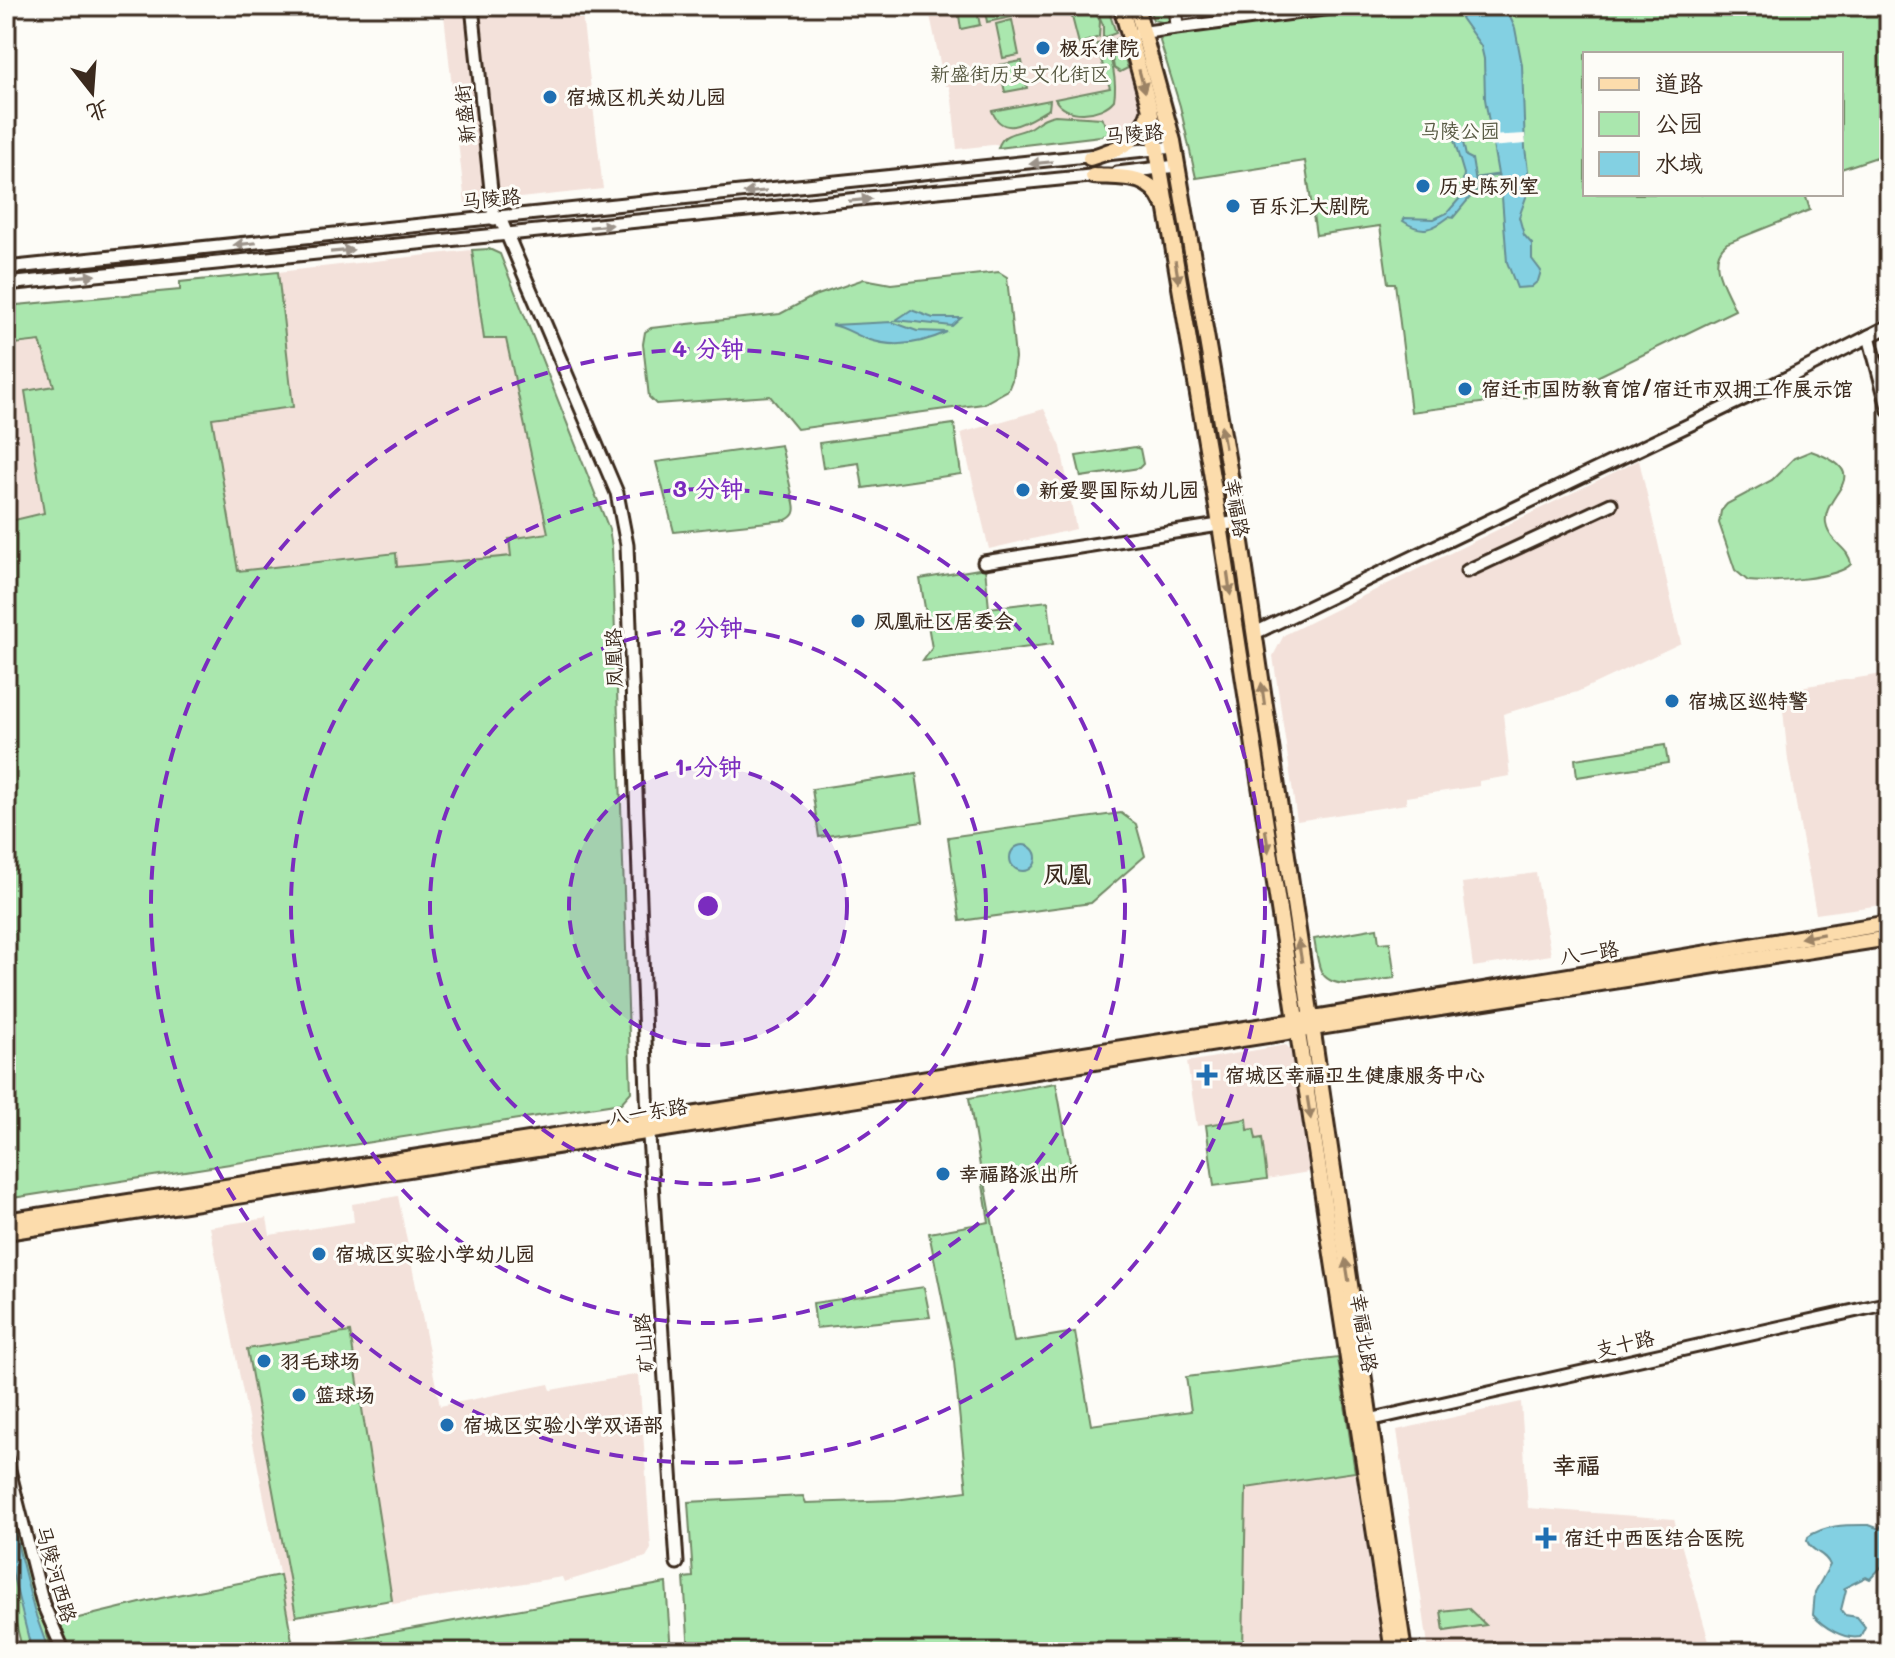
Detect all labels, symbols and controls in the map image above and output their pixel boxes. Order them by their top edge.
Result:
place label: 极乐律院 [1059,34,1139,60]
marker: 极乐律院 [1034,39,1052,57]
north arrow [52,52,132,132]
legend [1583,52,1843,196]
park label: 新盛街历史文化街区 [930,60,1110,86]
text: 道路 [1655,67,1703,98]
one-way arrow [1137,68,1149,93]
street label: 新盛街 [448,83,480,145]
place label: 宿城区机关幼儿园 [566,83,726,109]
marker: 宿城区机关幼儿园 [541,88,559,106]
text: 北 [83,95,113,129]
text: 公园 [1655,107,1703,138]
street label: 马陵路 [1103,117,1166,149]
park label: 马陵公园 [1420,117,1500,143]
text: 水域 [1655,147,1703,178]
one-way arrow [1028,156,1053,169]
place label: 历史陈列室 [1439,172,1539,198]
marker: 历史陈列室 [1414,177,1432,195]
street label: 马陵路 [460,182,523,214]
one-way arrow [742,185,767,198]
place label: 百乐汇大剧院 [1249,192,1369,218]
one-way arrow [848,193,873,206]
marker: 百乐汇大剧院 [1224,197,1242,215]
one-way arrow [589,219,614,232]
one-way arrow [232,237,257,250]
one-way arrow [330,245,355,258]
one-way arrow [1171,260,1184,285]
one-way arrow [72,269,97,282]
text: 4 分钟 [672,332,744,363]
place label: 宿迁市国防教育馆/宿迁市双拥工作展示馆 [1481,375,1853,401]
marker: 宿迁市国防教育馆/宿迁市双拥工作展示馆 [1456,380,1474,398]
one-way arrow [1217,424,1229,449]
text: 3 分钟 [672,472,744,503]
place label: 新爱婴国际幼儿园 [1039,476,1199,502]
street label: 幸福路 [1220,476,1256,541]
marker: 新爱婴国际幼儿园 [1014,481,1032,499]
one-way arrow [1223,572,1236,597]
place label: 凤凰社区居委会 [874,607,1014,633]
text: 2 分钟 [673,611,743,642]
marker: 凤凰社区居委会 [849,612,867,630]
street label: 凤凰路 [599,627,627,688]
one-way arrow [1257,681,1270,706]
place label: 宿城区巡特警 [1688,687,1808,713]
marker: 宿城区巡特警 [1663,692,1681,710]
text: 1 分钟 [674,750,742,781]
one-way arrow [1261,829,1274,854]
district label: 凤凰 [1043,858,1091,889]
centre of rings [694,892,722,920]
one-way arrow [1799,930,1824,943]
street label: 八一路 [1557,934,1621,970]
one-way arrow [1293,938,1306,963]
place label: 宿城区幸福卫生健康服务中心 [1225,1061,1485,1087]
marker: 宿城区幸福卫生健康服务中心 [1196,1064,1218,1086]
street label: 八一东路 [606,1092,690,1130]
one-way arrow [1303,1095,1316,1120]
place label: 幸福路派出所 [959,1160,1079,1186]
marker: 幸福路派出所 [934,1165,952,1183]
place label: 宿城区实验小学幼儿园 [335,1240,535,1266]
marker: 宿城区实验小学幼儿园 [310,1245,328,1263]
one-way arrow [1340,1257,1353,1282]
street label: 幸福北路 [1346,1291,1384,1375]
street label: 矿山路 [628,1311,658,1374]
street label: 支十路 [1593,1323,1658,1362]
place label: 羽毛球场 [280,1347,360,1373]
marker: 羽毛球场 [255,1352,273,1370]
place label: 篮球场 [315,1381,375,1407]
marker: 篮球场 [290,1386,308,1404]
place label: 宿城区实验小学双语部 [463,1411,663,1437]
marker: 宿城区实验小学双语部 [438,1416,456,1434]
district label: 幸福 [1552,1449,1600,1480]
street label: 马陵河西路 [31,1522,84,1626]
place label: 宿迁中西医结合医院 [1564,1524,1744,1550]
marker: 宿迁中西医结合医院 [1535,1527,1557,1549]

